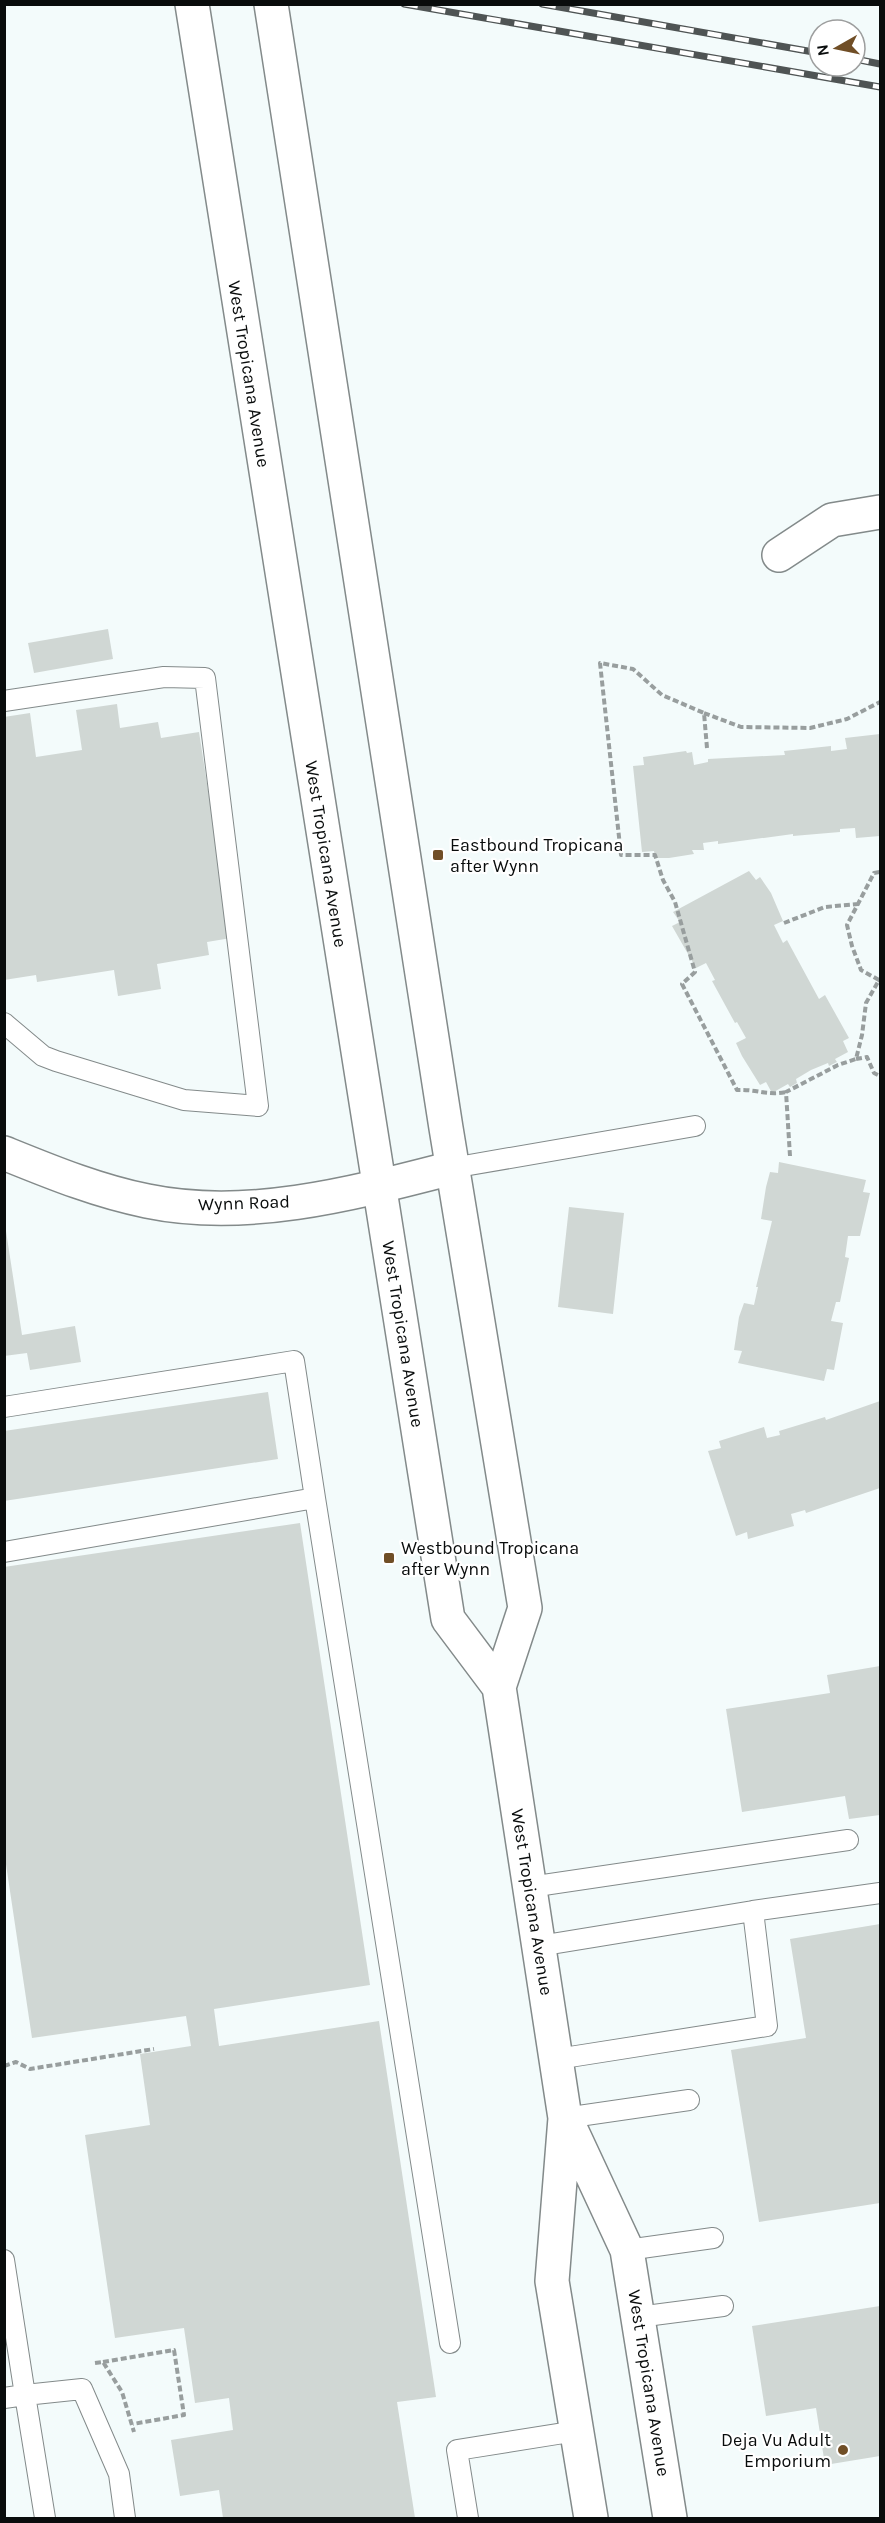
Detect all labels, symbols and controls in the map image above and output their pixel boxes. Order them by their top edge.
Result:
north arrow [807,18,867,78]
text: N [812,43,833,57]
street label: West Tropicana Avenue [223,279,275,469]
street label: West Tropicana Avenue [300,759,352,949]
place label: Eastbound Tropicana after Wynn [450,834,623,877]
marker: Eastbound Tropicana after Wynn [431,848,445,862]
street label: Wynn Road [198,1190,290,1216]
street label: West Tropicana Avenue [377,1239,429,1429]
place label: Westbound Tropicana after Wynn [401,1537,579,1580]
marker: Westbound Tropicana after Wynn [382,1551,396,1565]
street label: West Tropicana Avenue [506,1807,558,1997]
street label: West Tropicana Avenue [623,2288,675,2478]
place label: Deja Vu Adult Emporium [721,2429,831,2472]
marker: Deja Vu Adult Emporium [836,2443,850,2457]

